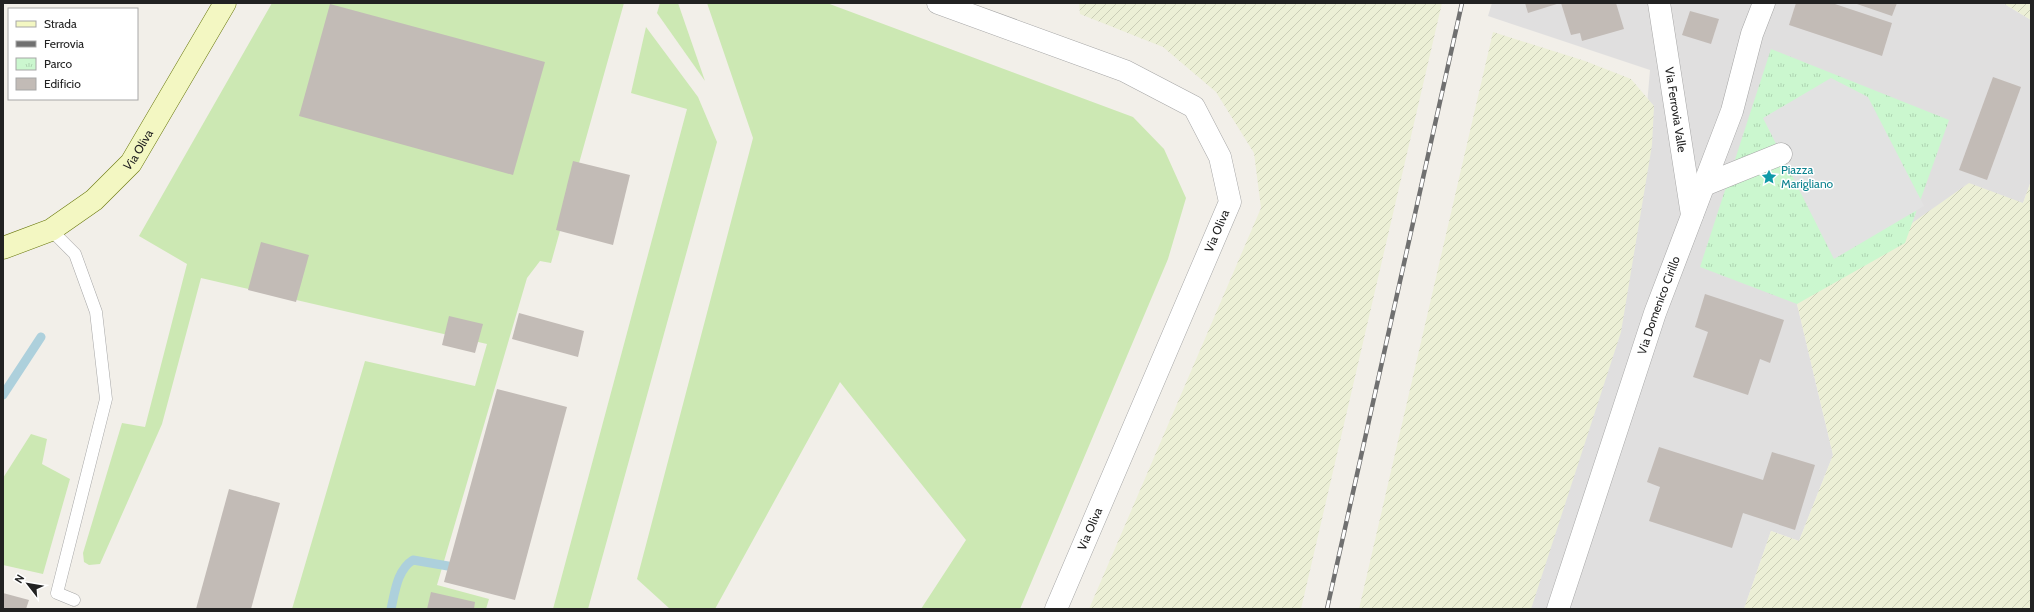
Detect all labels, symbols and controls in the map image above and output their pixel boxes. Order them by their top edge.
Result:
legend [8,8,138,100]
text: Strada [44,16,77,31]
text: Ferrovia [44,36,84,51]
text: Parco [44,56,72,71]
street label: Via Ferrovia Valle [1662,66,1690,153]
text: Edificio [44,76,81,91]
street label: Via Oliva [120,126,156,173]
place label: Piazza Marigliano [1781,162,1834,191]
place icon: Piazza Marigliano [1760,168,1778,186]
street label: Via Oliva [1201,207,1232,254]
street label: Via Domenico Cirillo [1634,253,1683,356]
street label: Via Oliva [1074,505,1105,552]
north arrow [8,564,48,604]
text: N [11,572,27,586]

